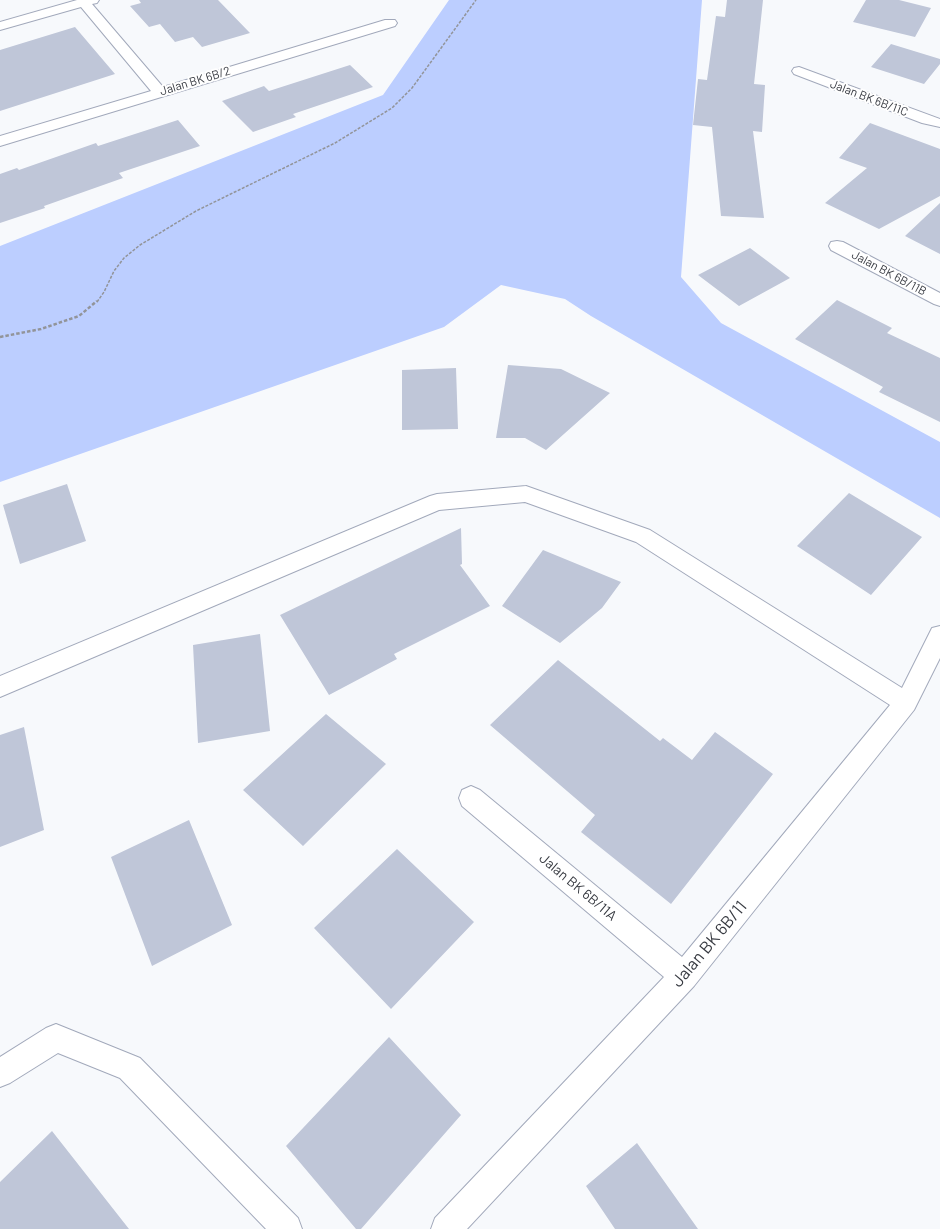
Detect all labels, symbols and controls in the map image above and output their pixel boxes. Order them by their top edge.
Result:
street label: Jalan BK 6B/2 [158,63,232,99]
street label: Jalan BK 6B/11C [828,77,910,119]
street label: Jalan BK 6B/11B [849,247,929,299]
street label: Jalan BK 6B/11A [536,850,620,924]
street label: Jalan BK 6B/11 [667,897,751,991]

